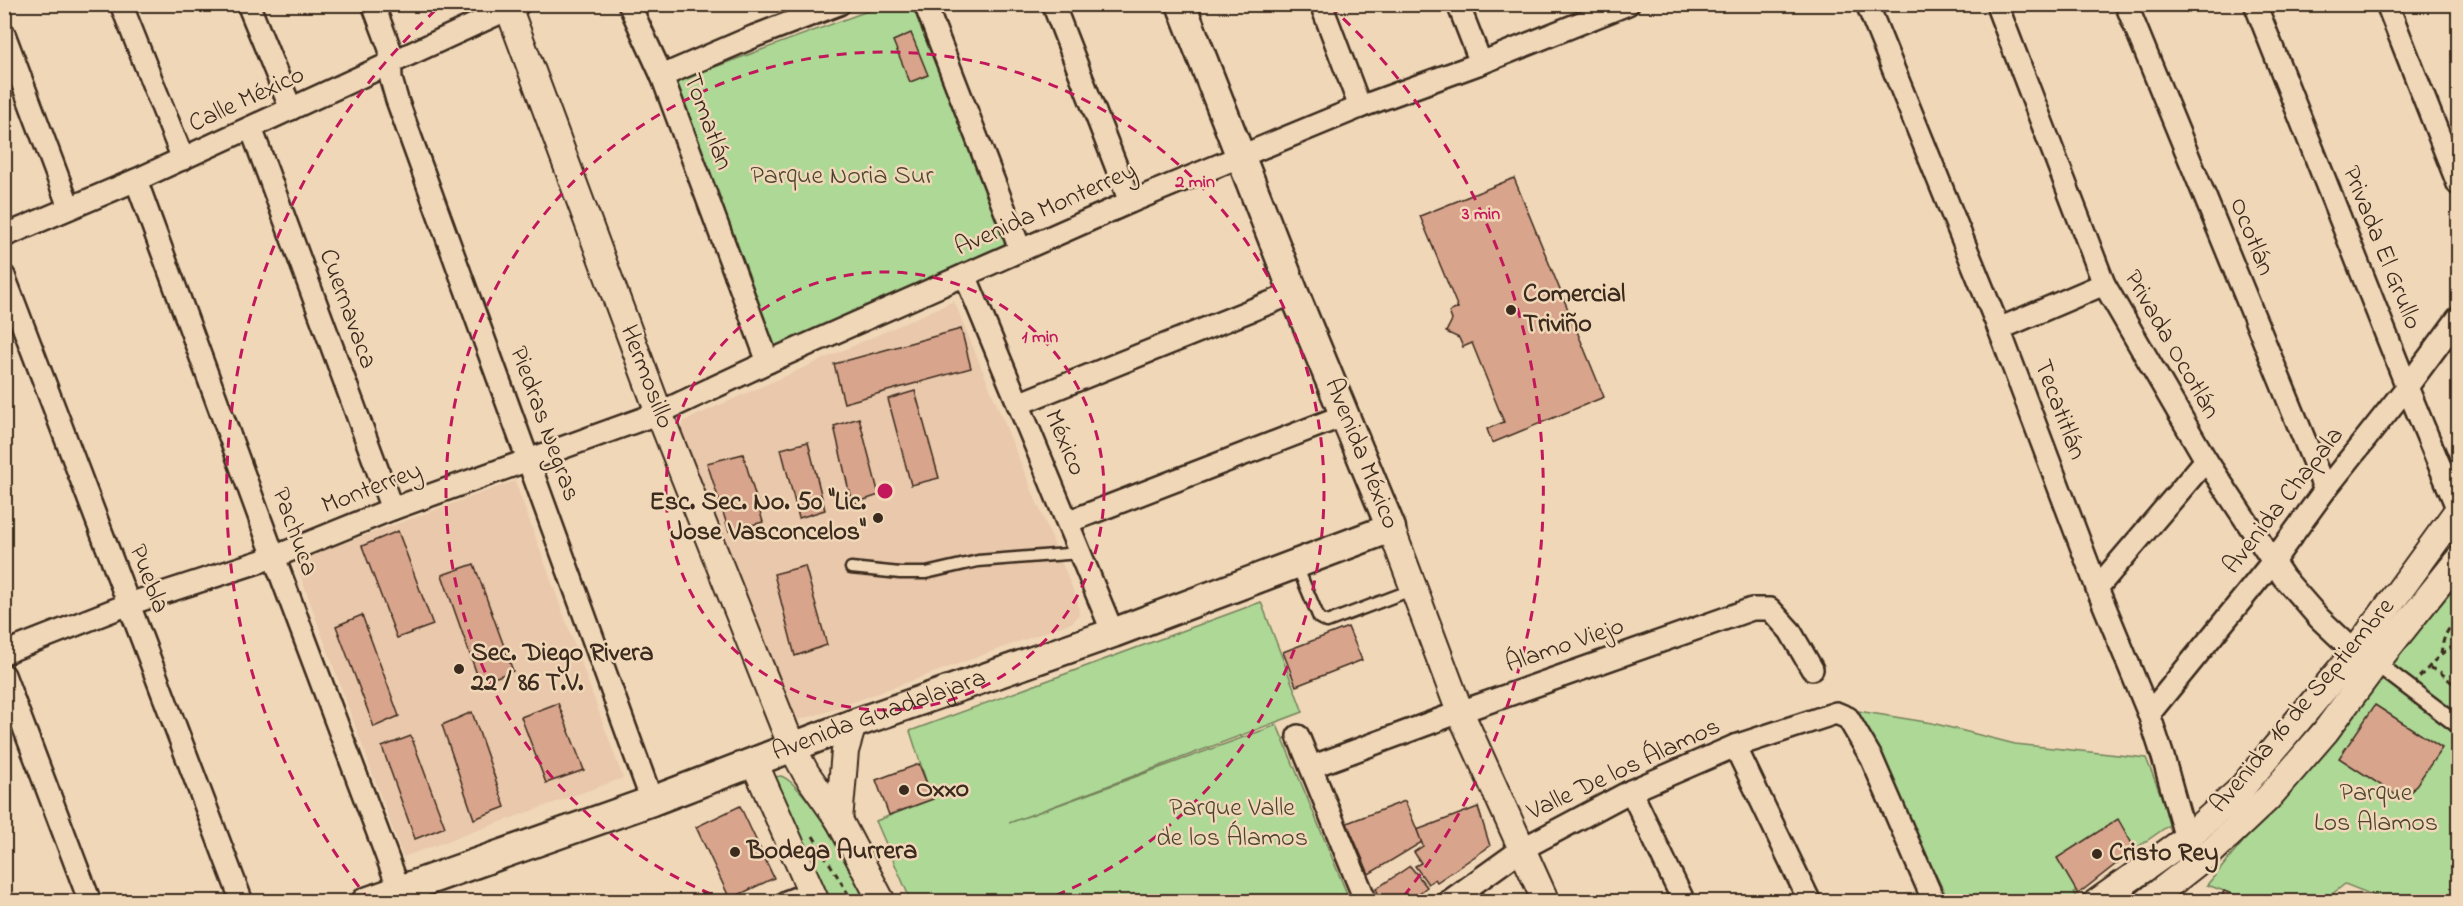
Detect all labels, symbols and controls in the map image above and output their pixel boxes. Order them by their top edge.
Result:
street label: Calle México [183,57,311,143]
street label: Tomatlán [672,68,742,176]
street label: Avenida Monterrey [949,153,1143,267]
park label: Parque Noria Sur [750,158,935,196]
street label: Privada El Grullo [2331,160,2431,336]
text: 2 min [1174,170,1215,196]
street label: Ocotlán [2218,192,2284,282]
text: 3 min [1461,202,1500,228]
street label: Cuernavaca [308,244,386,374]
street label: Privada Ocotlán [2113,263,2229,427]
place label: Comercial Triviño [1523,276,1625,344]
marker: Comercial Triviño [1504,303,1518,317]
street label: Hermosillo [609,319,683,435]
text: 1 min [1022,325,1058,351]
street label: Piedras Negras [498,341,590,507]
street label: Tecatitlán [2023,354,2095,466]
street label: Avenida México [1313,373,1409,535]
street label: México [1033,404,1095,482]
street label: Avenida Chapala [2214,419,2354,583]
street label: Monterrey [316,452,428,526]
centre of rings [875,481,895,501]
street label: Pachuca [260,482,328,582]
place label: Esc. Sec. No. 50 "Lic. Jose Vasconcelos" [649,484,867,552]
marker: Esc. Sec. No. 50 "Lic. Jose Vasconcelos" [871,511,885,525]
street label: Puebla [117,539,179,619]
street label: Avenida 16 de Septiembre [2201,590,2405,822]
street label: Álamo Viejo [1501,608,1629,684]
place label: Sec. Diego Rivera 22 / 86 T.V. [470,635,653,703]
street label: Avenida Guadalajara [767,660,991,772]
marker: Sec. Diego Rivera 22 / 86 T.V. [452,662,466,676]
street label: Valle De los Álamos [1520,709,1727,832]
place label: Oxxo [916,771,969,809]
park label: Parque Los Alamos [2314,775,2438,843]
marker: Oxxo [897,783,911,797]
park label: Parque Valle de los Álamos [1156,790,1308,858]
place label: Bodega Aurrera [746,833,917,872]
place label: Cristo Rey [2109,835,2219,873]
marker: Bodega Aurrera [728,845,742,859]
marker: Cristo Rey [2090,847,2104,861]

